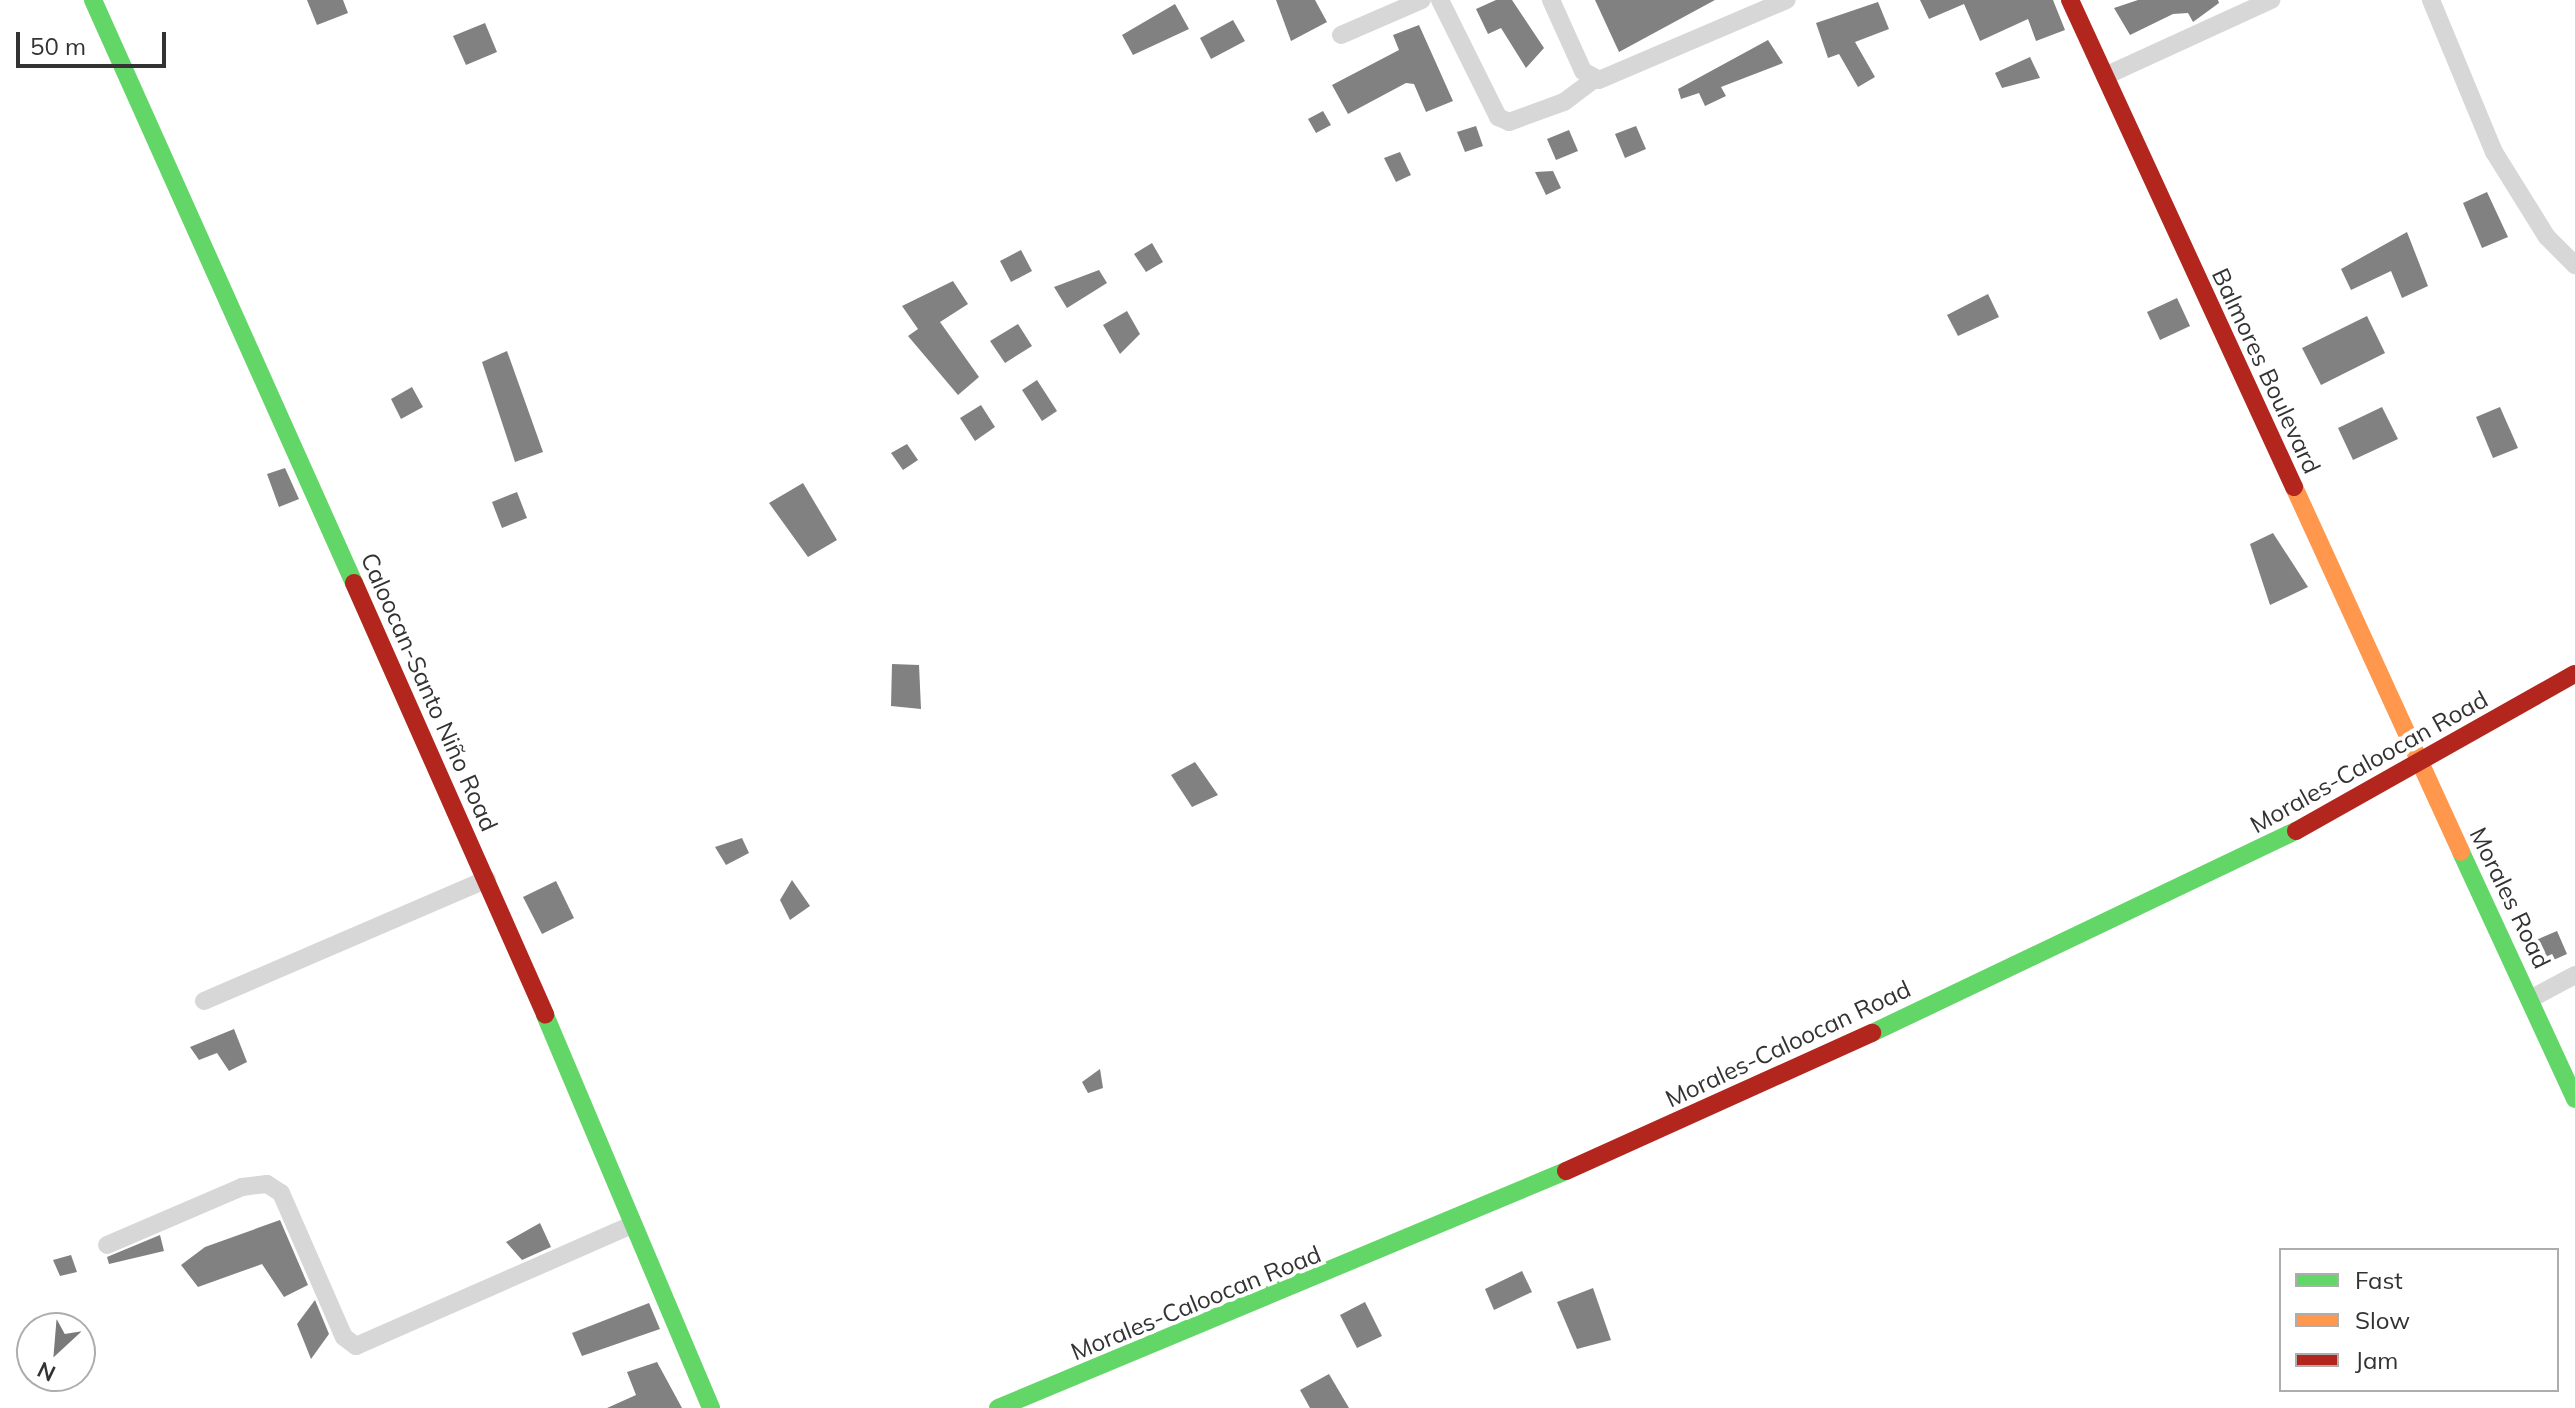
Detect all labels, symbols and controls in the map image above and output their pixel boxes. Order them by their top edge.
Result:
scale bar [20,16,170,66]
text: 50 m [30,31,86,61]
street label: Balmores Boulevard [2206,264,2326,478]
street label: Caloocan-Santo Niño Road [354,548,504,836]
street label: Morales-Caloocan Road [2245,685,2493,839]
street label: Morales Road [2464,823,2556,973]
street label: Morales-Caloocan Road [1661,975,1915,1113]
street label: Morales-Caloocan Road [1067,1240,1325,1366]
legend [2279,1248,2559,1392]
text: Fast [2355,1265,2403,1295]
text: Slow [2355,1305,2410,1335]
north arrow [16,1312,96,1392]
text: Jam [2355,1345,2398,1375]
text: N [33,1356,60,1388]

